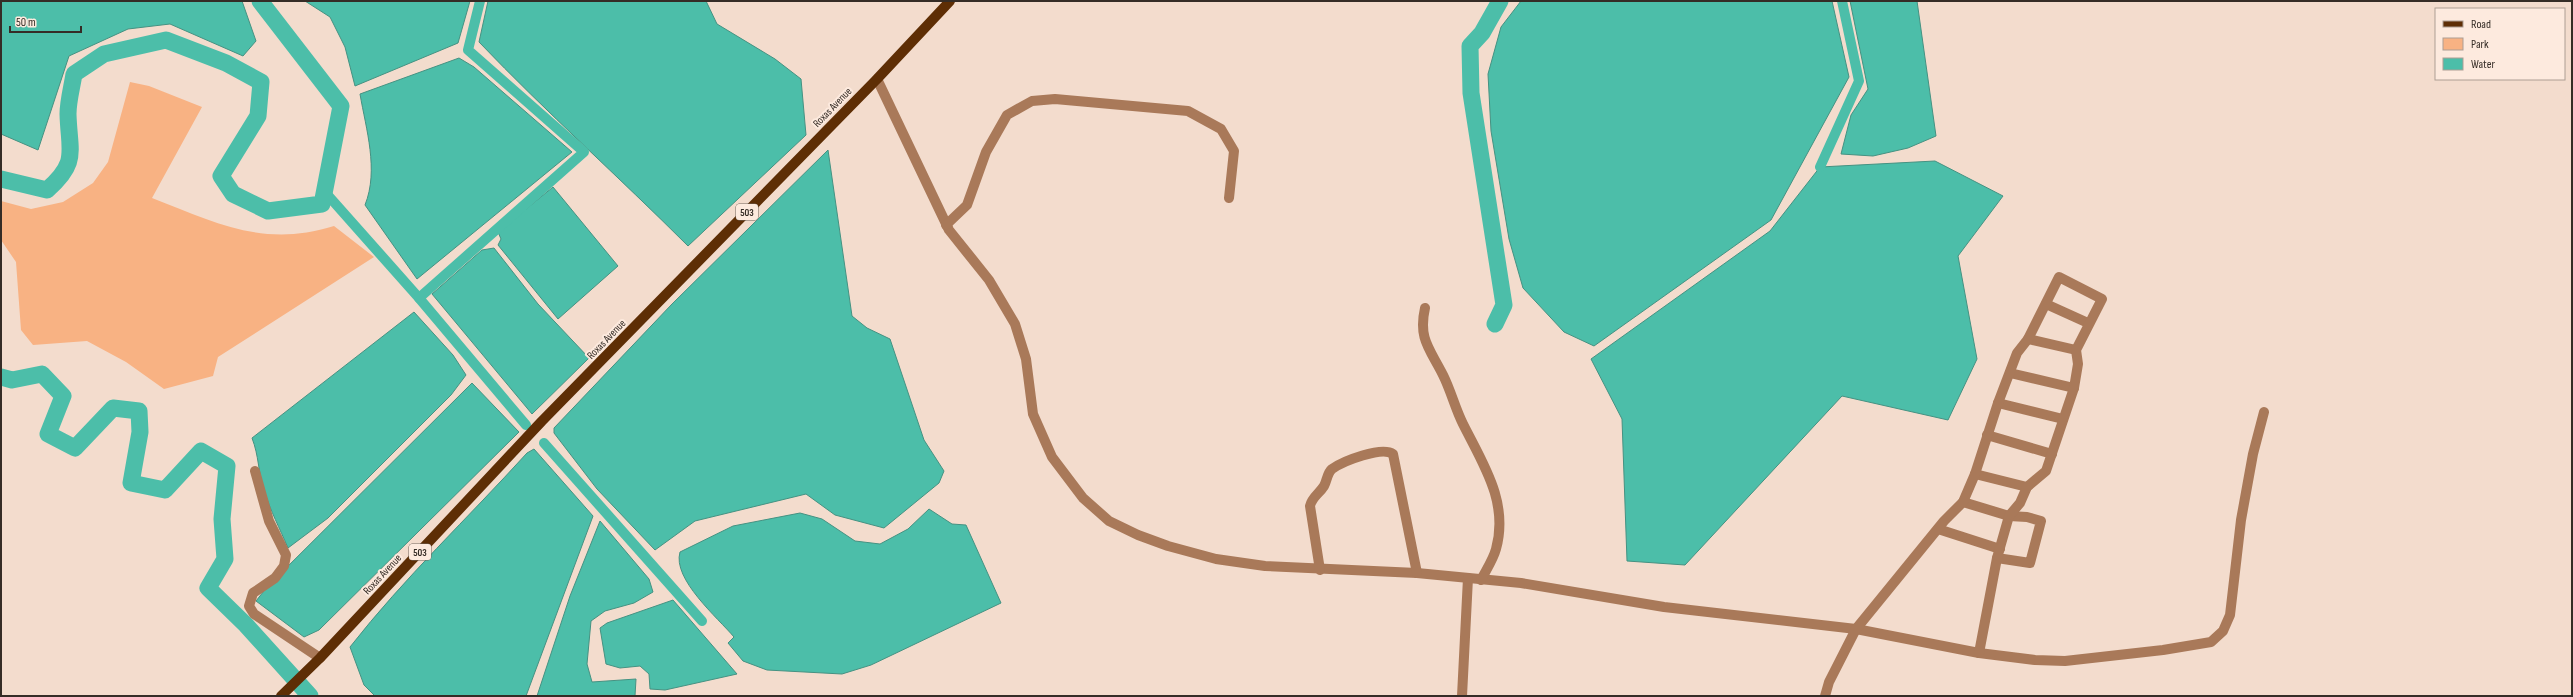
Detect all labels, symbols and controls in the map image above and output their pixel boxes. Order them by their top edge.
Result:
scale bar [10,8,81,34]
legend [2435,8,2565,80]
text: 50 m [16,15,36,30]
text: Road [2471,17,2491,32]
text: Park [2471,37,2489,52]
text: Water [2471,57,2495,72]
street label: Roxas Avenue [810,85,854,130]
road number: 503 [736,204,758,220]
street label: Roxas Avenue [584,317,628,362]
road number: 503 [409,544,431,560]
street label: Roxas Avenue [360,552,404,597]

